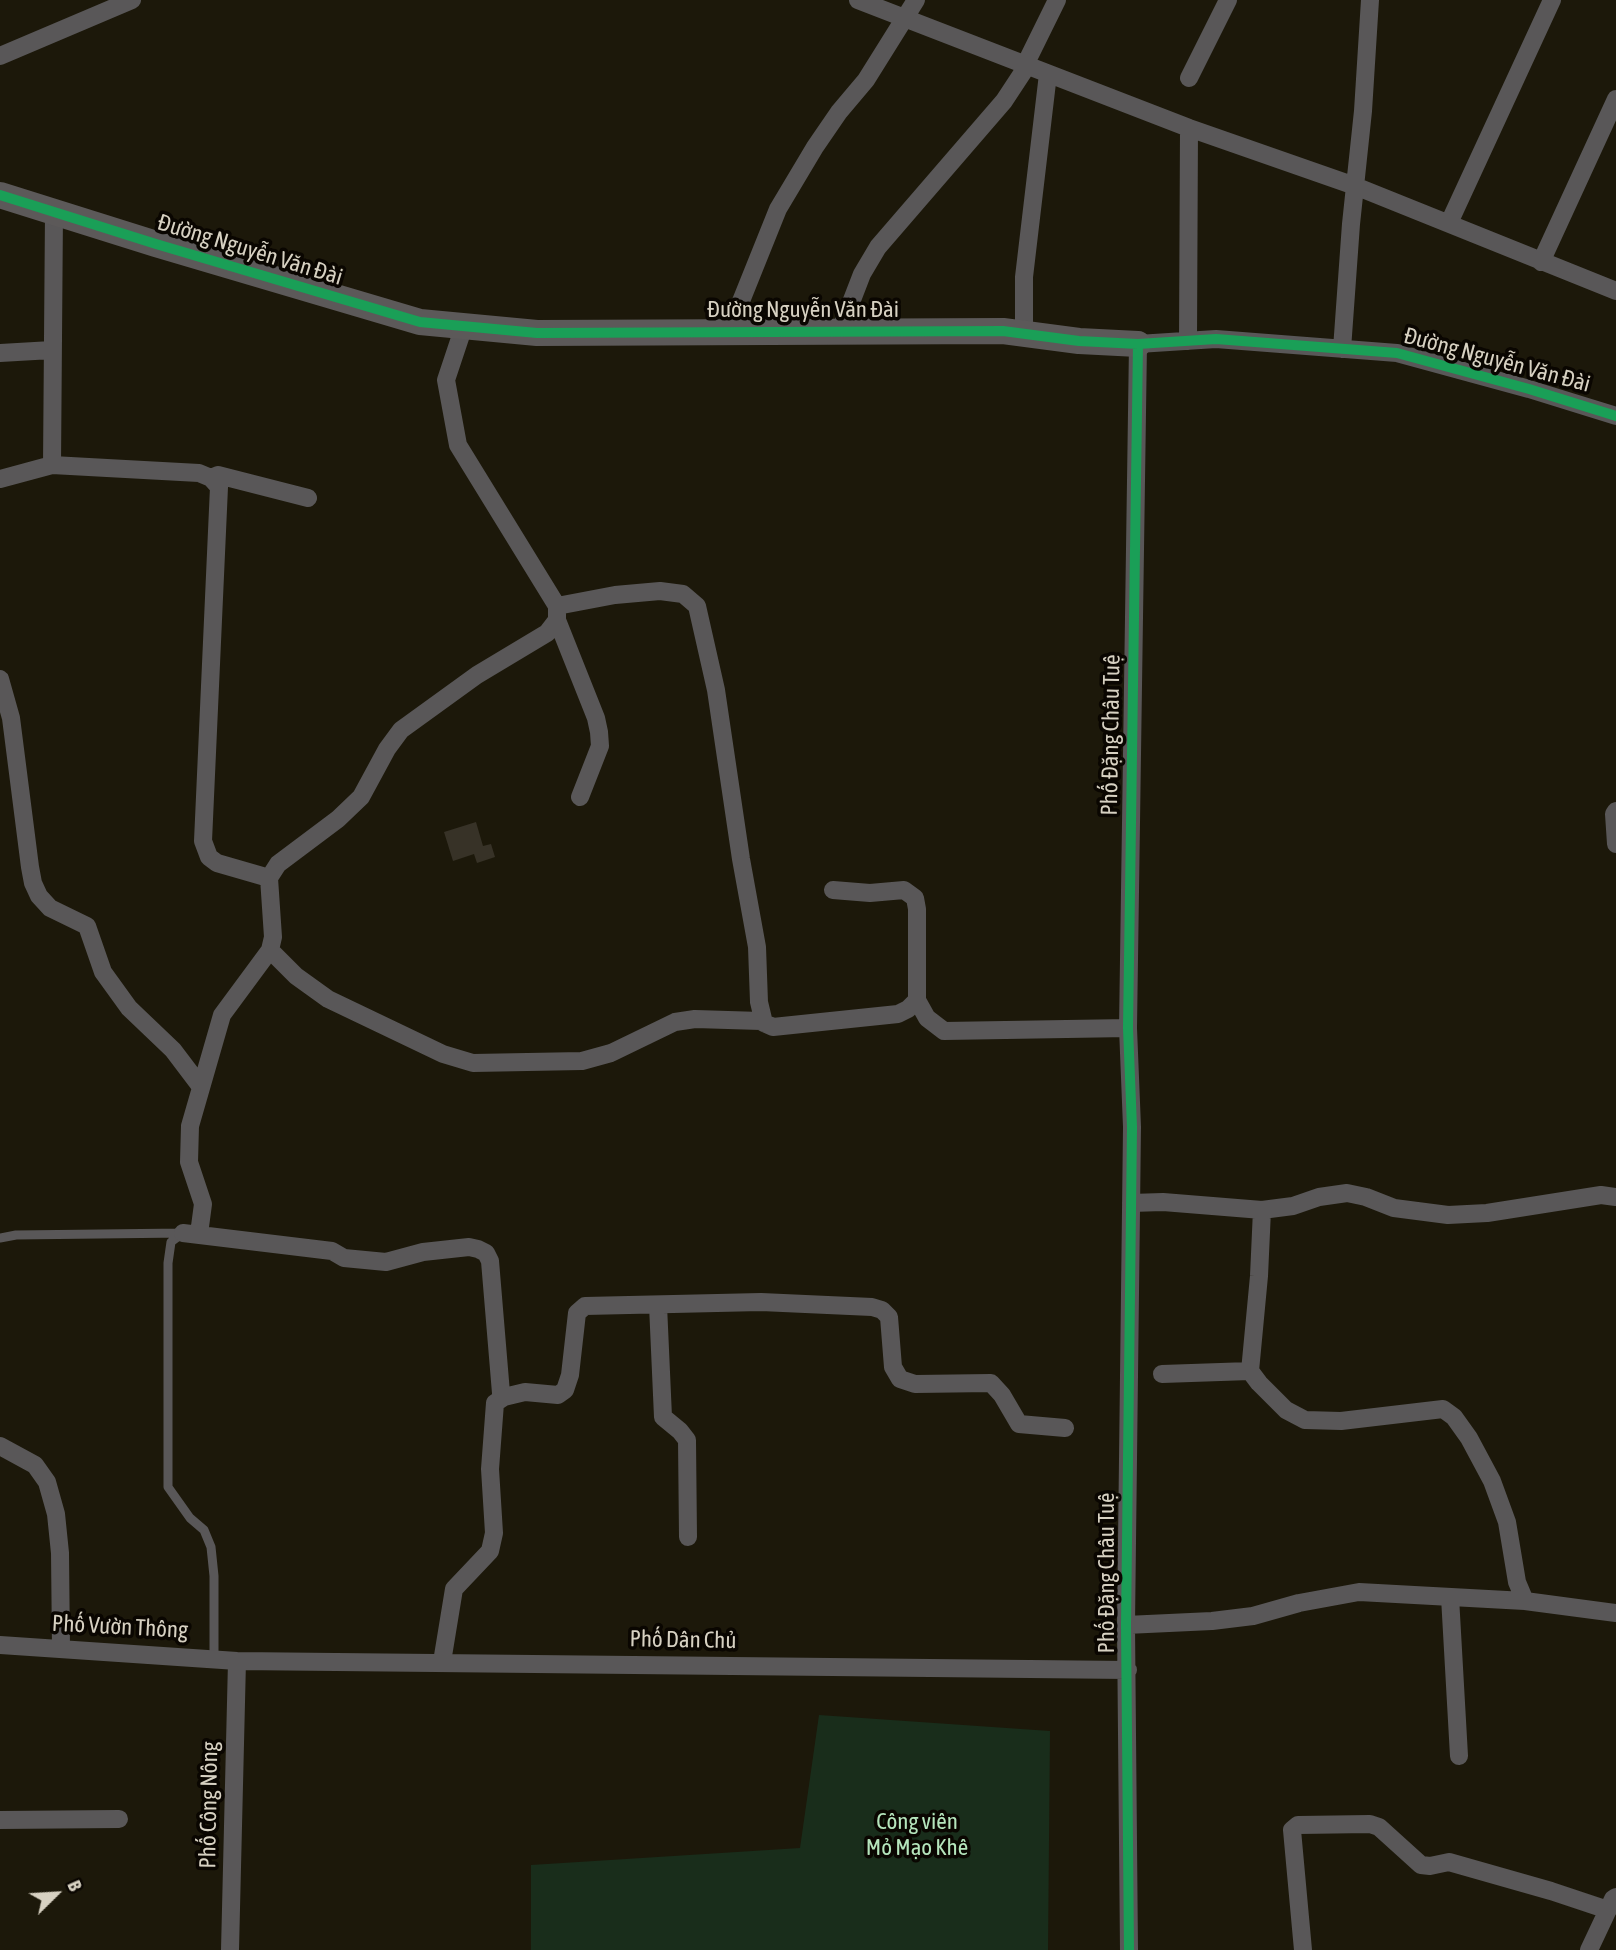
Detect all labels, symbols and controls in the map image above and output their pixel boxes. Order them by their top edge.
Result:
street label: Đường Nguyễn Văn Đài [154,209,346,291]
street label: Đường Nguyễn Văn Đài [707,296,899,324]
street label: Đường Nguyễn Văn Đài [1401,322,1593,398]
street label: Phố Đặng Châu Tuệ [1096,654,1126,816]
street label: Phố Đặng Châu Tuệ [1093,1492,1121,1654]
street label: Phố Vườn Thông [51,1610,189,1644]
street label: Phố Dân Chủ [629,1625,737,1655]
street label: Phố Công Nông [194,1741,224,1869]
park label: Công viên Mỏ Mạo Khê [866,1808,968,1862]
north arrow [21,1859,91,1929]
text: B [63,1877,87,1894]

